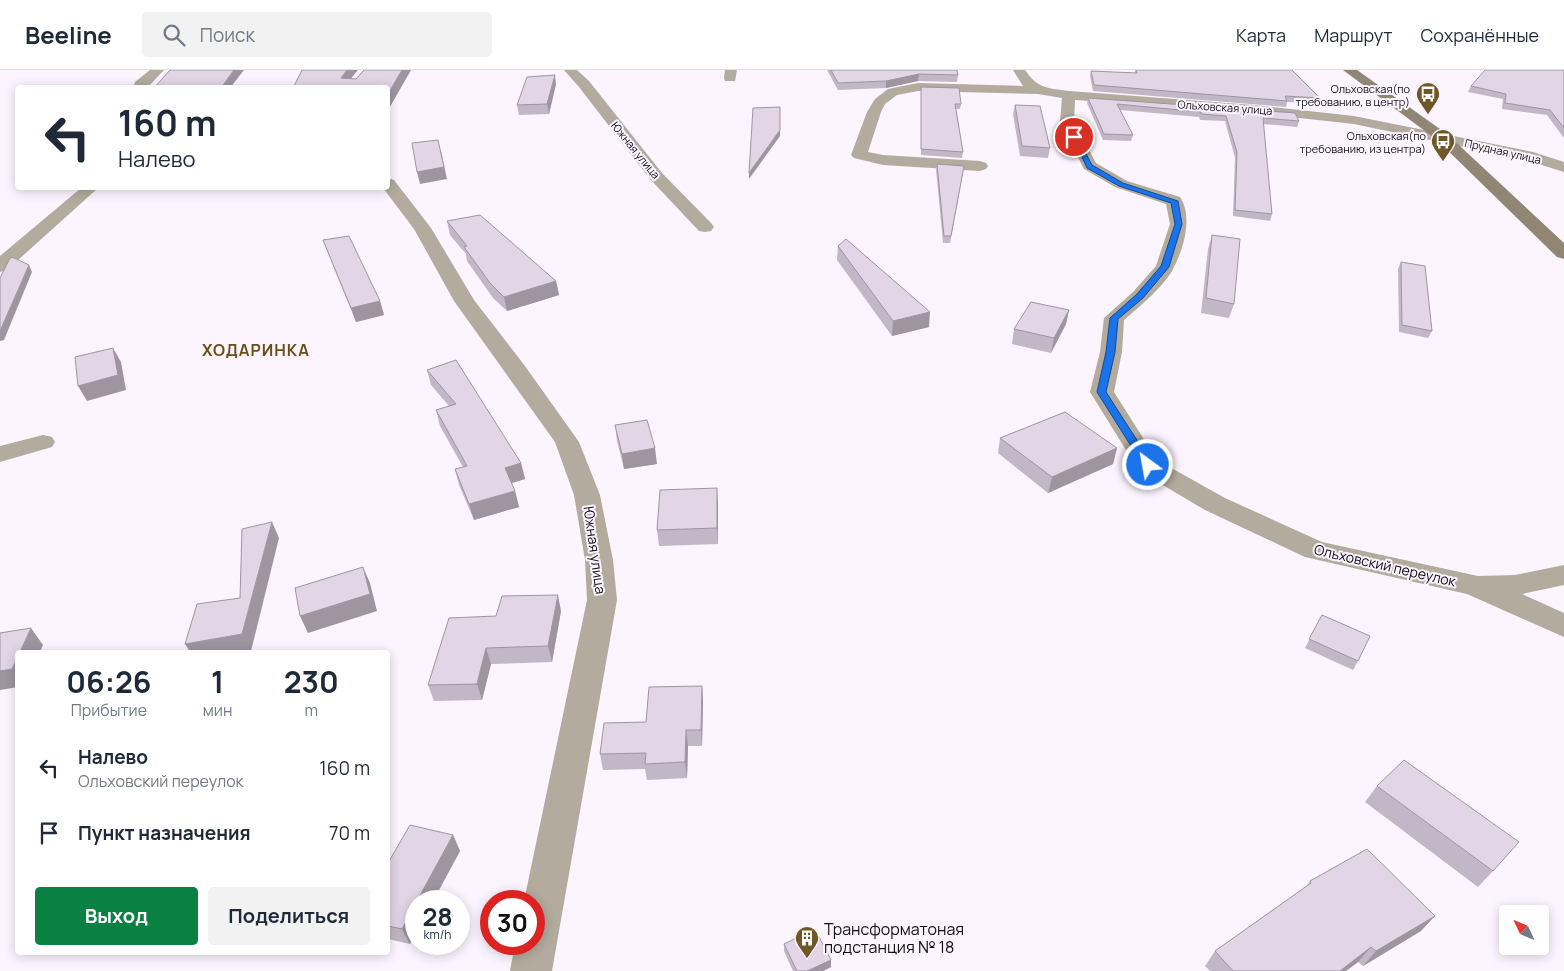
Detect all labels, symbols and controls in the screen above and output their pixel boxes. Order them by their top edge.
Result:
search box [142,12,492,57]
text: Beeline [25,18,112,51]
icon: search [160,21,188,49]
text: Поиск [200,22,255,48]
text: Карта [1236,23,1286,47]
text: Маршрут [1314,23,1392,47]
text: Сохранённые [1420,23,1539,47]
place label: Ольховская(по требованию, в центр) [1296,81,1410,109]
bus stop icon: Ольховская(по требованию, в центр) [1415,81,1441,115]
street label: Ольховская улица [1177,96,1273,118]
text: 160 m [118,99,217,147]
icon: left [35,105,100,170]
pin [1053,116,1095,158]
street label: Южная улица [608,118,664,182]
icon: arrive [1060,123,1088,151]
place label: Ольховская(по требованию, из центра) [1300,128,1426,156]
bus stop icon: Ольховская(по требованию, из центра) [1430,128,1456,162]
street label: Прудная улица [1463,135,1543,167]
text: Налево [118,144,196,174]
district label: ХОДАРИНКА [202,339,310,361]
position arrow [1121,438,1173,490]
street label: Южная улица [579,505,611,595]
street label: Ольховский переулок [1312,539,1459,591]
text: 06:26 [66,661,151,702]
text: 1 [211,661,224,702]
text: 230 [284,661,339,702]
text: Прибытие [71,699,147,721]
text: мин [203,699,232,721]
text: m [304,699,318,721]
text: Налево [78,744,148,770]
icon: left [35,754,63,782]
text: 160 m [319,755,370,781]
text: Ольховский переулок [78,770,244,792]
icon: arrive [35,819,63,847]
text: Пункт назначения [78,820,251,846]
text: 70 m [329,820,370,846]
button: Выход [35,887,198,945]
button: Поделиться [208,887,370,945]
speed limit sign: 30 [480,890,545,955]
text: 28 [422,899,453,934]
north arrow [1499,905,1549,955]
map controls [1499,905,1549,955]
place label: Трансформатоная подстанция № 18 [824,918,964,958]
building icon: Трансформатоная подстанция № 18 [794,925,820,959]
text: km/h [424,926,451,943]

